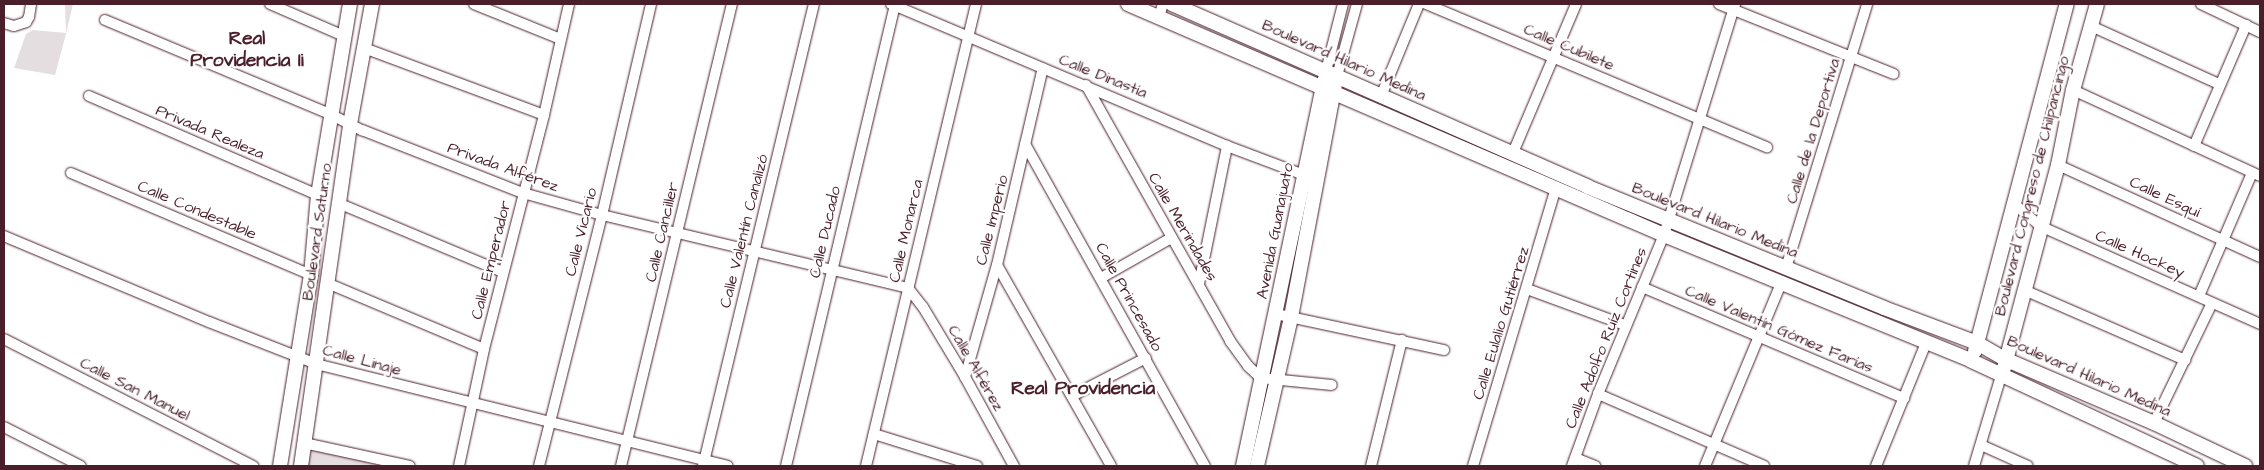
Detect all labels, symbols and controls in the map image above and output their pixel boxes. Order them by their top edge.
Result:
street label: Boulevard Hilario Medina [1259,15,1429,105]
street label: Calle Cubilete [1521,19,1617,75]
district label: Real Providencia Ii [190,28,304,72]
street label: Calle Dinastía [1056,50,1150,102]
street label: Boulevard Congreso de Chilpancingo [1990,54,2074,318]
street label: Calle de la Deportiva [1782,56,1844,206]
street label: Privada Realeza [153,100,267,164]
street label: Privada Alférez [445,138,561,196]
street label: Calle Valentín Canalizó [716,152,772,310]
street label: Avenida Guanajuato [1252,161,1298,301]
street label: Boulevard Saturno [298,162,336,302]
street label: Calle Merindades [1144,169,1222,285]
street label: Calle Esquí [2127,172,2203,222]
street label: Calle Imperio [972,173,1012,267]
street label: Calle Condestable [135,176,259,244]
street label: Calle Monarca [885,178,927,284]
street label: Boulevard Hilario Medina [1629,178,1801,262]
street label: Calle Canciller [641,180,683,284]
street label: Calle Ducado [805,184,845,280]
street label: Calle Vicario [561,186,601,278]
street label: Calle Emperador [467,198,515,322]
street label: Calle Hockey [2092,226,2188,282]
street label: Calle Princesado [1091,239,1167,355]
street label: Calle Eulalio Gutiérrez [1469,244,1533,402]
street label: Calle Adolfo Ruíz Cortines [1561,245,1651,431]
street label: Calle Valentín Gómez Farías [1682,281,1876,377]
street label: Calle Alférez [944,322,1008,414]
street label: Boulevard Hilario Medina [2004,331,2174,421]
street label: Calle Linaje [321,340,403,380]
street label: Calle San Manuel [77,353,193,425]
district label: Real Providencia [1011,378,1155,400]

